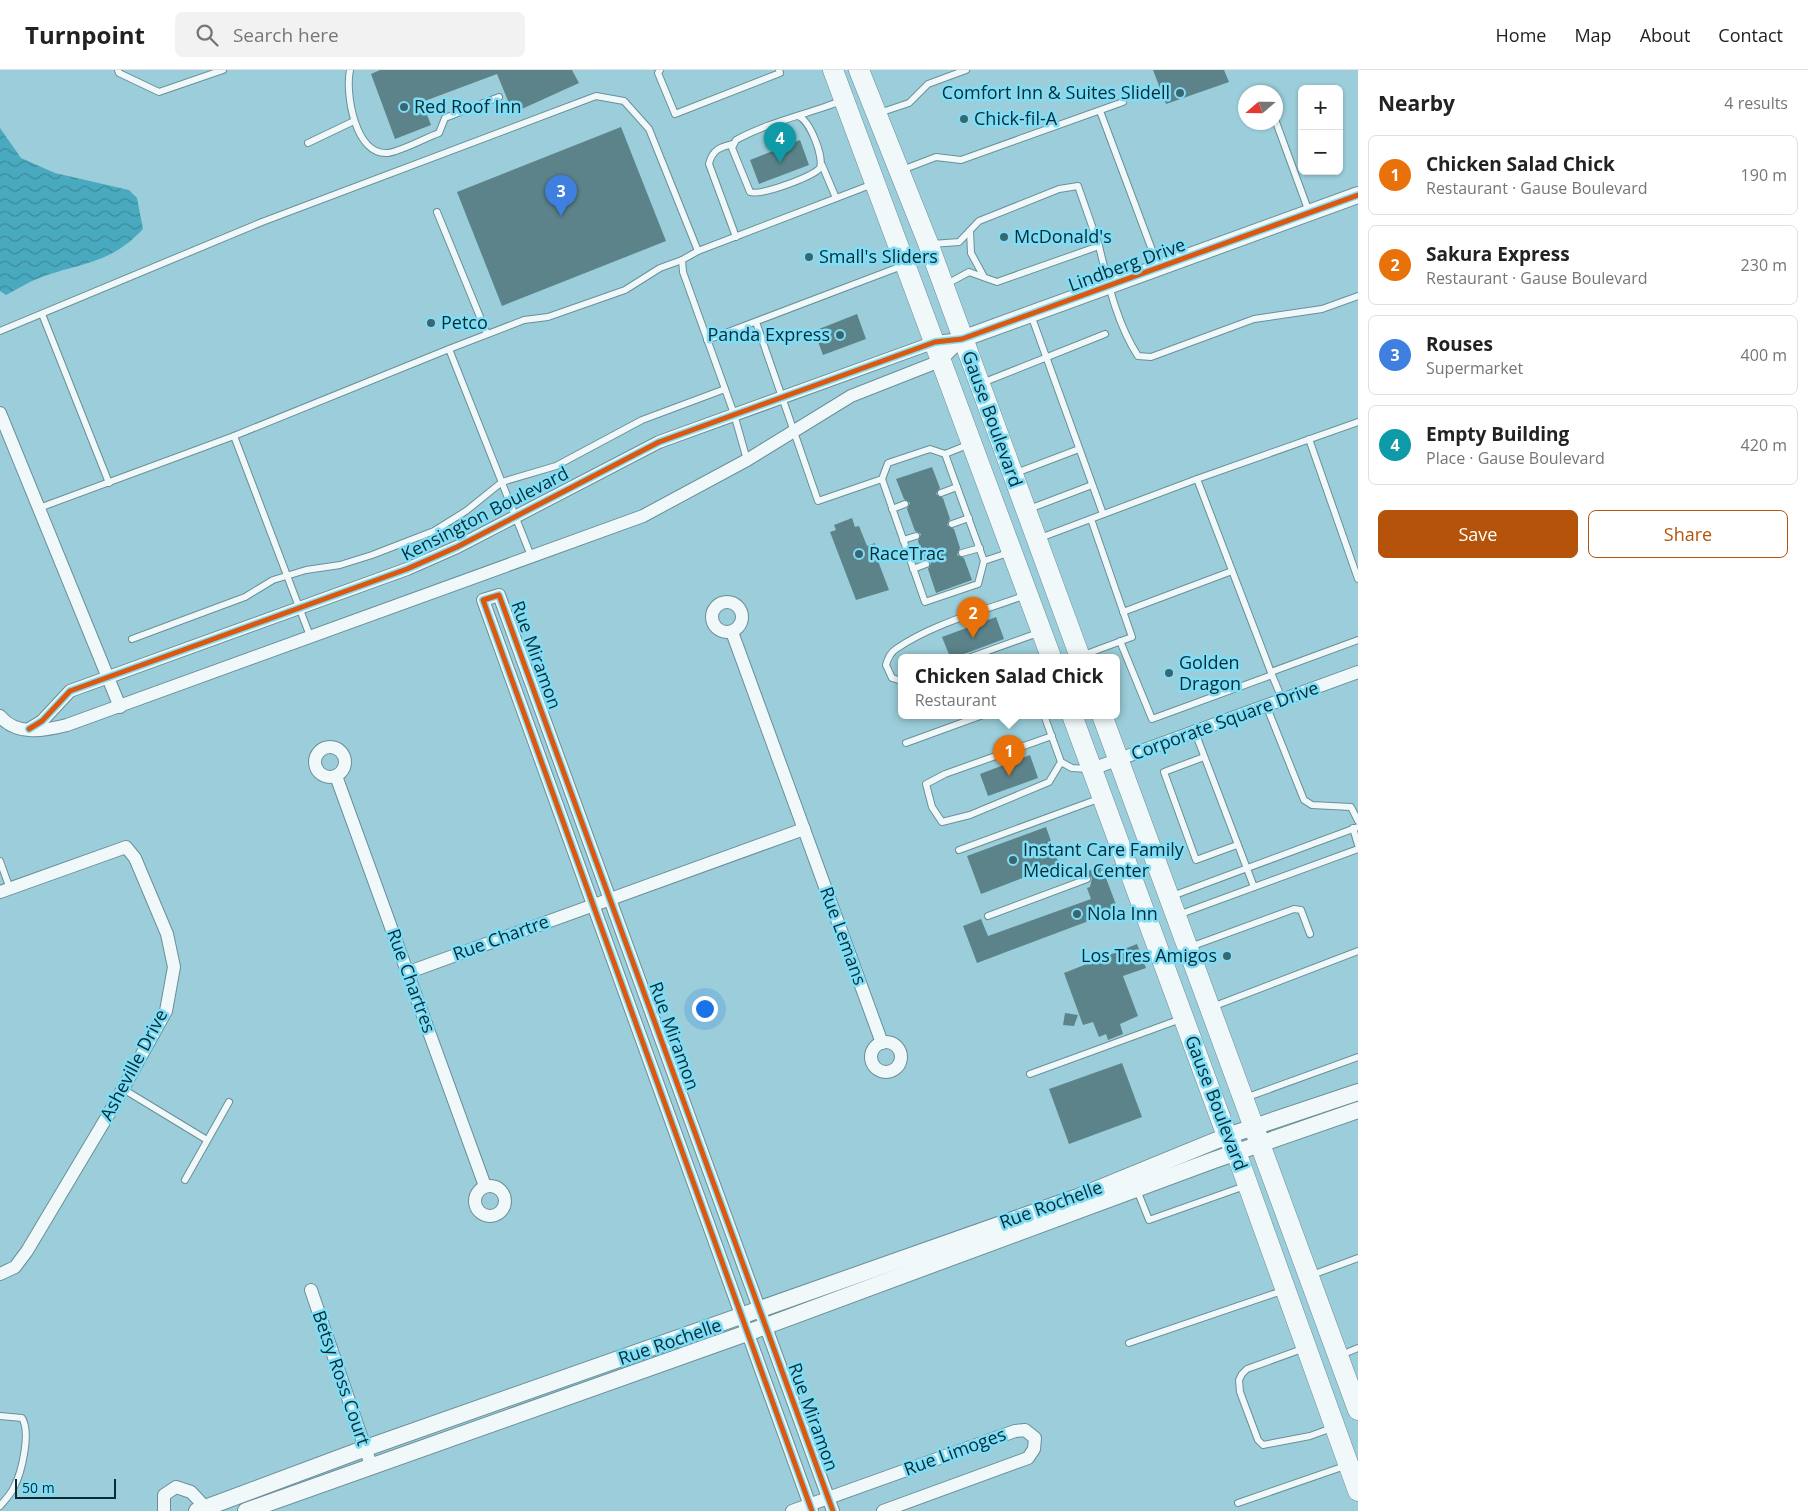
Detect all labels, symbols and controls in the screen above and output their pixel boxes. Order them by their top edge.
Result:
search box [175,12,525,57]
text: Turnpoint [25,18,145,51]
icon: search [193,21,221,49]
text: Search here [233,22,339,48]
text: Home [1496,23,1546,47]
text: Map [1574,23,1612,47]
text: About [1640,23,1690,47]
text: Contact [1718,23,1783,47]
place label: Comfort Inn & Suites Slidell [942,80,1170,104]
north arrow [1238,85,1283,130]
map controls [1298,85,1343,175]
button: + [1298,85,1343,130]
marker: Comfort Inn & Suites Slidell [1174,87,1186,99]
text: Nearby [1378,89,1455,117]
text: 4 results [1724,92,1788,114]
place label: Red Roof Inn [414,94,522,118]
marker: Red Roof Inn [398,101,410,113]
place label: Chick-fil-A [974,106,1058,130]
marker: Chick-fil-A [958,113,970,125]
pin: 4 [764,122,796,163]
button: − [1298,130,1343,175]
text: Chicken Salad Chick [1426,151,1615,177]
text: 1 [1390,164,1400,186]
text: 190 m [1741,164,1787,186]
pin: 3 [545,175,577,216]
text: Restaurant · Gause Boulevard [1426,177,1647,199]
place label: McDonald's [1014,224,1112,248]
marker: McDonald's [998,231,1010,243]
street label: Lindberg Drive [1065,232,1189,296]
text: Sakura Express [1426,241,1570,267]
place label: Small's Sliders [819,244,938,268]
marker: Small's Sliders [803,251,815,263]
text: 2 [1390,254,1400,276]
text: 230 m [1741,254,1787,276]
text: Restaurant · Gause Boulevard [1426,267,1647,289]
place label: Petco [441,310,488,334]
marker: Petco [425,317,437,329]
place label: Panda Express [707,322,830,346]
marker: Panda Express [834,329,846,341]
text: Rouses [1426,331,1493,357]
text: 3 [1390,344,1400,366]
text: 400 m [1741,344,1787,366]
street label: Gause Boulevard [957,347,1029,490]
text: Supermarket [1426,357,1523,379]
text: Empty Building [1426,421,1569,447]
text: 4 [1390,434,1400,456]
text: 420 m [1741,434,1787,456]
text: Place · Gause Boulevard [1426,447,1605,469]
street label: Kensington Boulevard [397,461,572,566]
button: Save [1378,510,1578,558]
button: Share [1588,510,1788,558]
place label: RaceTrac [869,541,945,565]
marker: RaceTrac [853,548,865,560]
street label: Rue Miramon [506,597,568,712]
pin: 2 [957,597,989,638]
place label: Golden Dragon [1179,650,1241,695]
popup [898,654,1120,719]
text: Chicken Salad Chick [915,663,1103,689]
marker: Golden Dragon [1163,667,1175,679]
street label: Corporate Square Drive [1128,675,1322,765]
text: Restaurant [915,689,996,711]
pin: 1 [993,735,1025,776]
place label: Instant Care Family Medical Center [1023,837,1185,882]
marker: Instant Care Family Medical Center [1007,854,1019,866]
street label: Rue Lemans [815,883,873,988]
place label: Nola Inn [1087,901,1158,925]
marker: Nola Inn [1071,908,1083,920]
street label: Rue Chartre [449,909,552,966]
street label: Rue Chartres [382,925,442,1036]
place label: Los Tres Amigos [1081,943,1217,967]
marker: Los Tres Amigos [1221,950,1233,962]
street label: Rue Miramon [644,978,706,1093]
your location [692,996,718,1022]
street label: Asheville Drive [94,1005,172,1124]
street label: Gause Boulevard [1180,1032,1254,1174]
street label: Rue Rochelle [996,1174,1105,1234]
street label: Betsy Ross Court [308,1307,376,1448]
street label: Rue Rochelle [615,1312,725,1370]
street label: Rue Miramon [783,1359,845,1474]
street label: Rue Limoges [900,1422,1009,1481]
scale bar [15,1476,116,1499]
text: 50 m [22,1478,55,1497]

